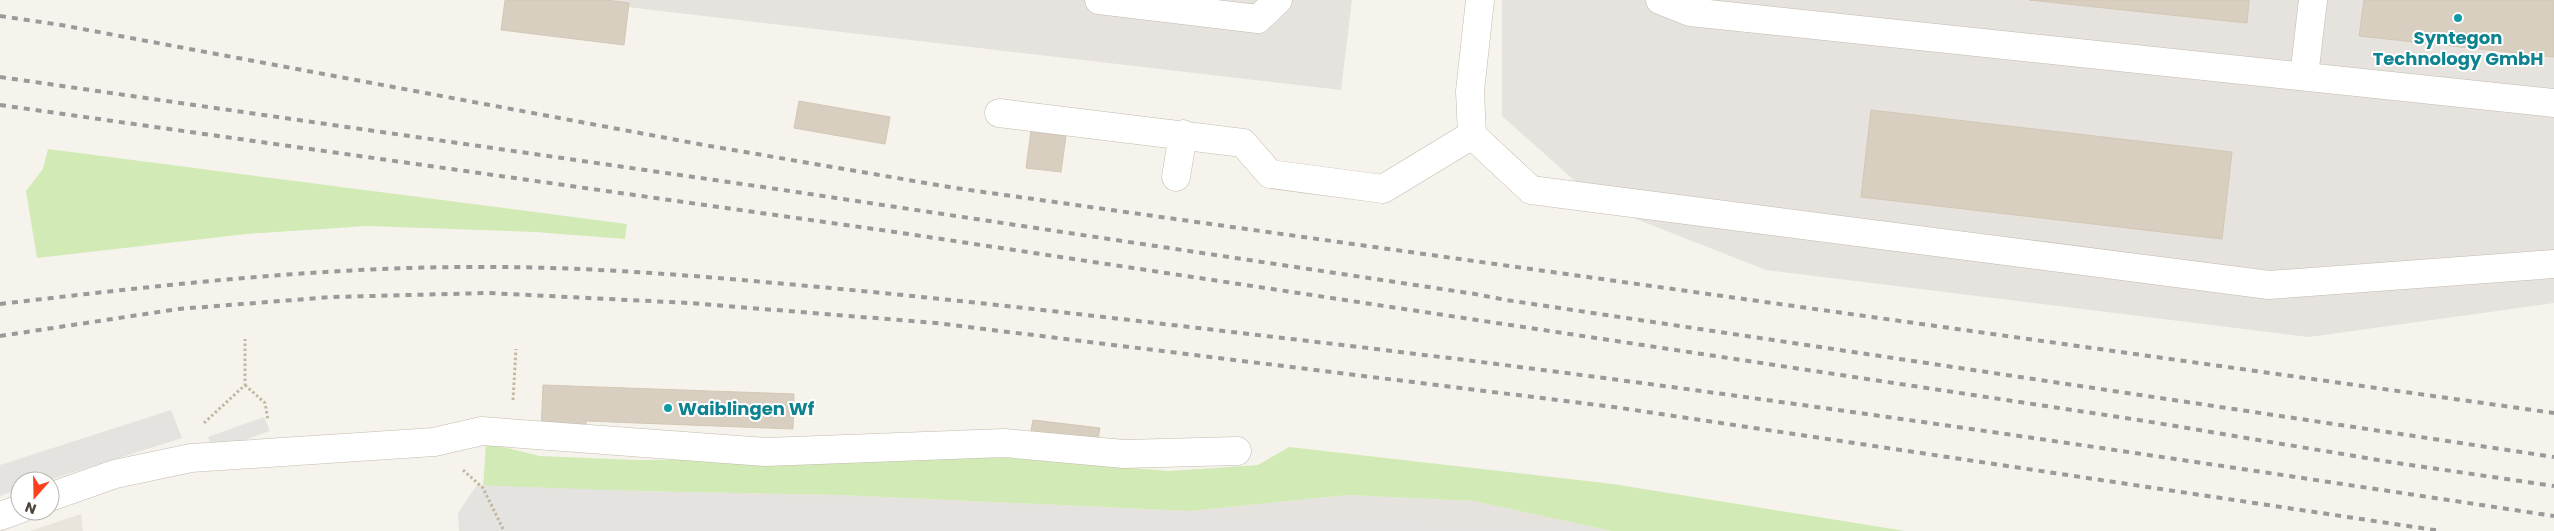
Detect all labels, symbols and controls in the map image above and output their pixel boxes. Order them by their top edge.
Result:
marker: Syntegon Technology GmbH [2452,12,2464,24]
place label: Syntegon Technology GmbH [2373,25,2543,71]
place label: Waiblingen Wf [678,396,815,421]
marker: Waiblingen Wf [662,402,674,414]
north arrow [10,471,60,521]
text: N [22,497,39,519]

